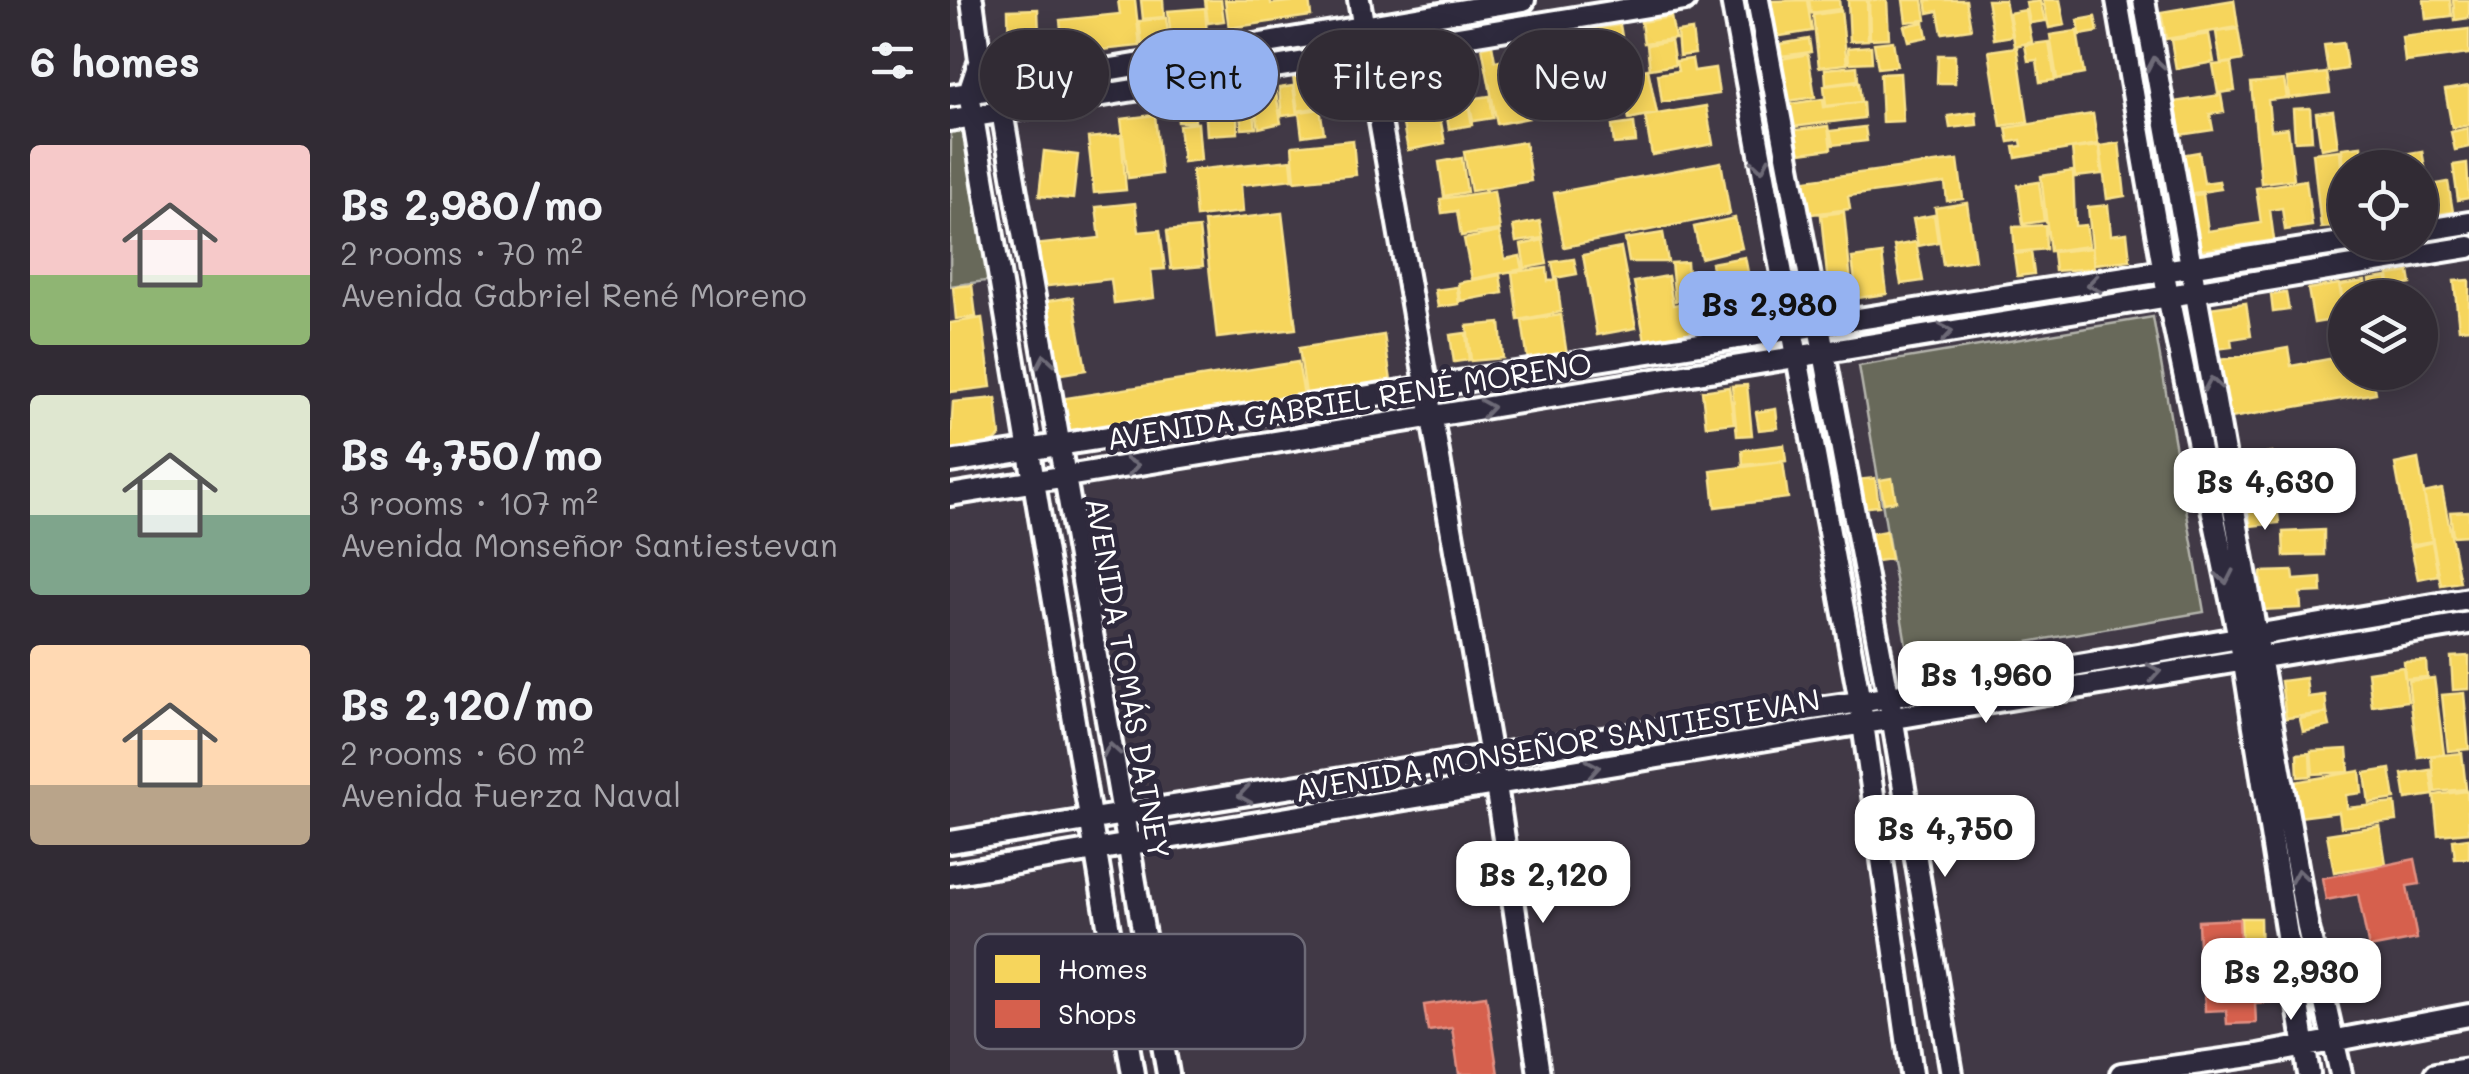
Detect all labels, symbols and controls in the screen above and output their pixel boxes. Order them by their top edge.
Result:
chip: Buy [980,30,1109,120]
chip: Rent [1129,30,1278,120]
chip: Filters [1298,30,1479,120]
chip: New [1499,30,1643,120]
text: 6 homes [30,33,200,88]
icon: filters [865,33,920,88]
one-way arrow [2145,55,2166,72]
map controls [2328,150,2438,390]
button: locate [2328,150,2438,260]
one-way arrow [1750,157,1771,173]
text: Bs 2,980/mo [340,176,603,231]
icon: home [110,185,230,305]
text: 2 rooms · 70 m² [340,231,583,273]
pin: Bs 2,980 [1666,271,1872,356]
one-way arrow [2085,272,2102,293]
text: Avenida Gabriel René Moreno [340,273,807,315]
button: layers [2328,280,2438,390]
text: Bs 2,980 [1701,282,1837,324]
one-way arrow [1937,322,1954,343]
street label: AVENIDA GABRIEL RENÉ MORENO [1103,342,1595,458]
one-way arrow [1035,353,1056,369]
one-way arrow [2202,375,2223,392]
one-way arrow [1479,398,1495,419]
text: Bs 4,750/mo [340,426,602,481]
icon: home [110,435,230,555]
pin: Bs 4,630 [2162,448,2368,533]
one-way arrow [1123,457,1140,478]
text: Bs 4,630 [2196,459,2334,501]
text: 3 rooms · 107 m² [340,481,598,523]
street label: AVENIDA TOMÁS DATNEY [1077,494,1181,862]
text: Avenida Monseñor Santiestevan [340,523,838,565]
one-way arrow [2214,569,2235,586]
pin: Bs 1,960 [1883,641,2089,726]
text: Bs 1,960 [1920,652,2052,694]
one-way arrow [2146,662,2163,683]
text: Bs 2,120/mo [340,676,593,731]
street label: AVENIDA MONSEÑOR SANTIESTEVAN [1291,678,1823,810]
icon: home [110,685,230,805]
text: 2 rooms · 60 m² [340,731,584,773]
one-way arrow [1101,742,1122,759]
one-way arrow [1584,758,1601,779]
text: Avenida Fuerza Naval [340,773,681,815]
one-way arrow [1236,783,1253,804]
pin: Bs 4,750 [1842,795,2048,880]
text: Bs 4,750 [1877,806,2013,848]
pin: Bs 2,120 [1440,841,1646,926]
text: Bs 2,120 [1478,852,1608,894]
one-way arrow [2290,868,2311,884]
legend [975,934,1305,1049]
pin: Bs 2,930 [2188,938,2394,1023]
text: Bs 2,930 [2223,949,2359,991]
text: Homes [1058,950,1148,986]
text: Shops [1058,995,1137,1031]

